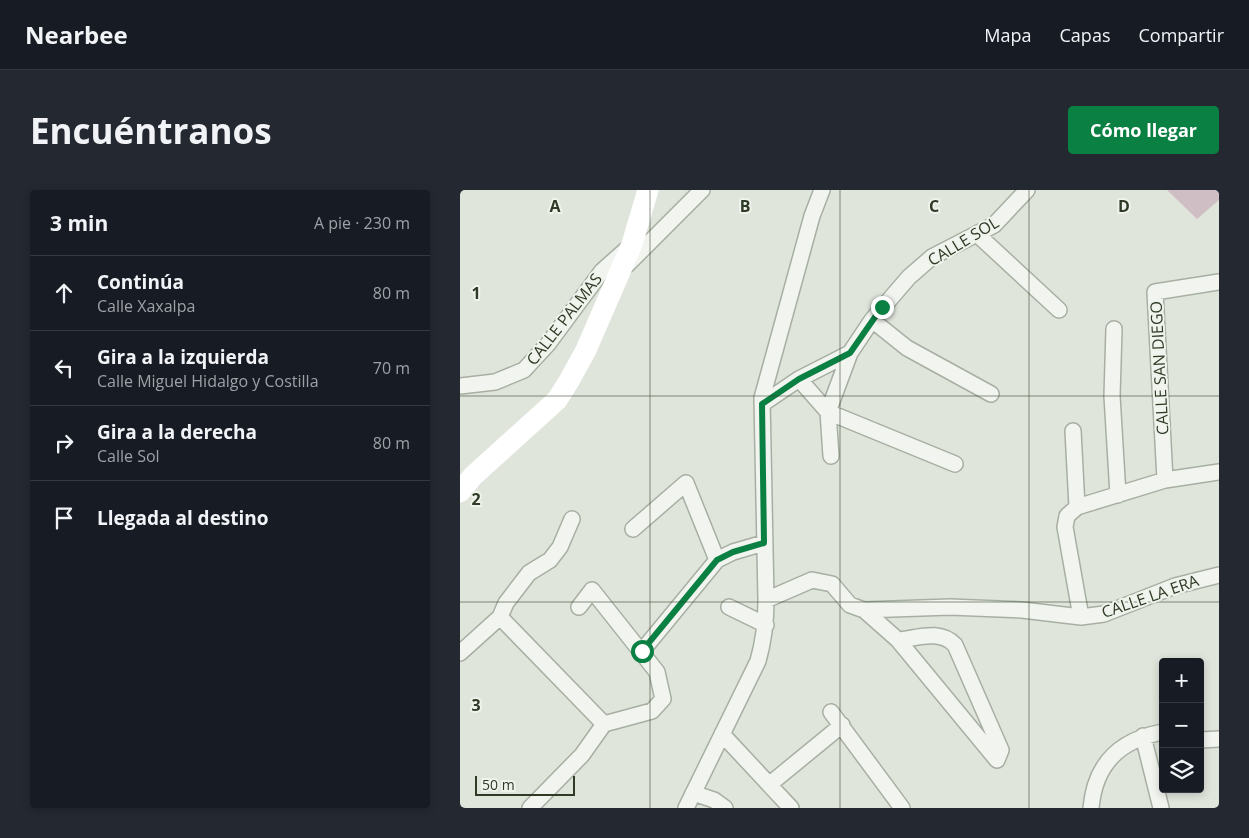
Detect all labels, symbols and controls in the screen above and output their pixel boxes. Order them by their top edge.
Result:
text: Nearbee [25,18,128,51]
text: Mapa [984,23,1032,47]
text: Capas [1060,23,1110,47]
text: Compartir [1138,23,1224,47]
button: Cómo llegar [1068,106,1219,154]
text: Encuéntranos [30,107,272,154]
text: A [549,195,561,217]
text: B [740,195,750,217]
text: C [929,195,939,217]
text: D [1118,195,1130,217]
text: 3 min [50,209,108,237]
street label: CALLE SOL [923,211,1003,271]
text: A pie · 230 m [314,212,410,234]
street label: CALLE PALMAS [521,268,607,370]
text: Continúa [97,269,184,295]
icon: ahead [50,279,78,307]
text: 80 m [373,282,410,304]
text: 1 [471,282,481,304]
text: Calle Xaxalpa [97,295,195,317]
route end [871,296,894,319]
street label: CALLE SAN DIEGO [1145,300,1173,436]
text: Gira a la izquierda [97,344,269,370]
icon: left [50,354,78,382]
text: 70 m [373,357,410,379]
text: Calle Miguel Hidalgo y Costilla [97,370,319,392]
text: Gira a la derecha [97,419,257,445]
icon: right [50,429,78,457]
text: 80 m [373,432,410,454]
text: Calle Sol [97,445,160,467]
text: 2 [471,488,481,510]
icon: arrive [50,504,78,532]
text: Llegada al destino [97,505,269,531]
street label: CALLE LA ERA [1098,569,1202,623]
route start [631,640,654,663]
map controls [1159,658,1204,793]
button: + [1159,658,1204,703]
text: 3 [471,694,481,716]
button: − [1159,703,1204,748]
button: layers [1159,748,1204,793]
scale bar [475,773,575,796]
text: 50 m [482,775,515,794]

